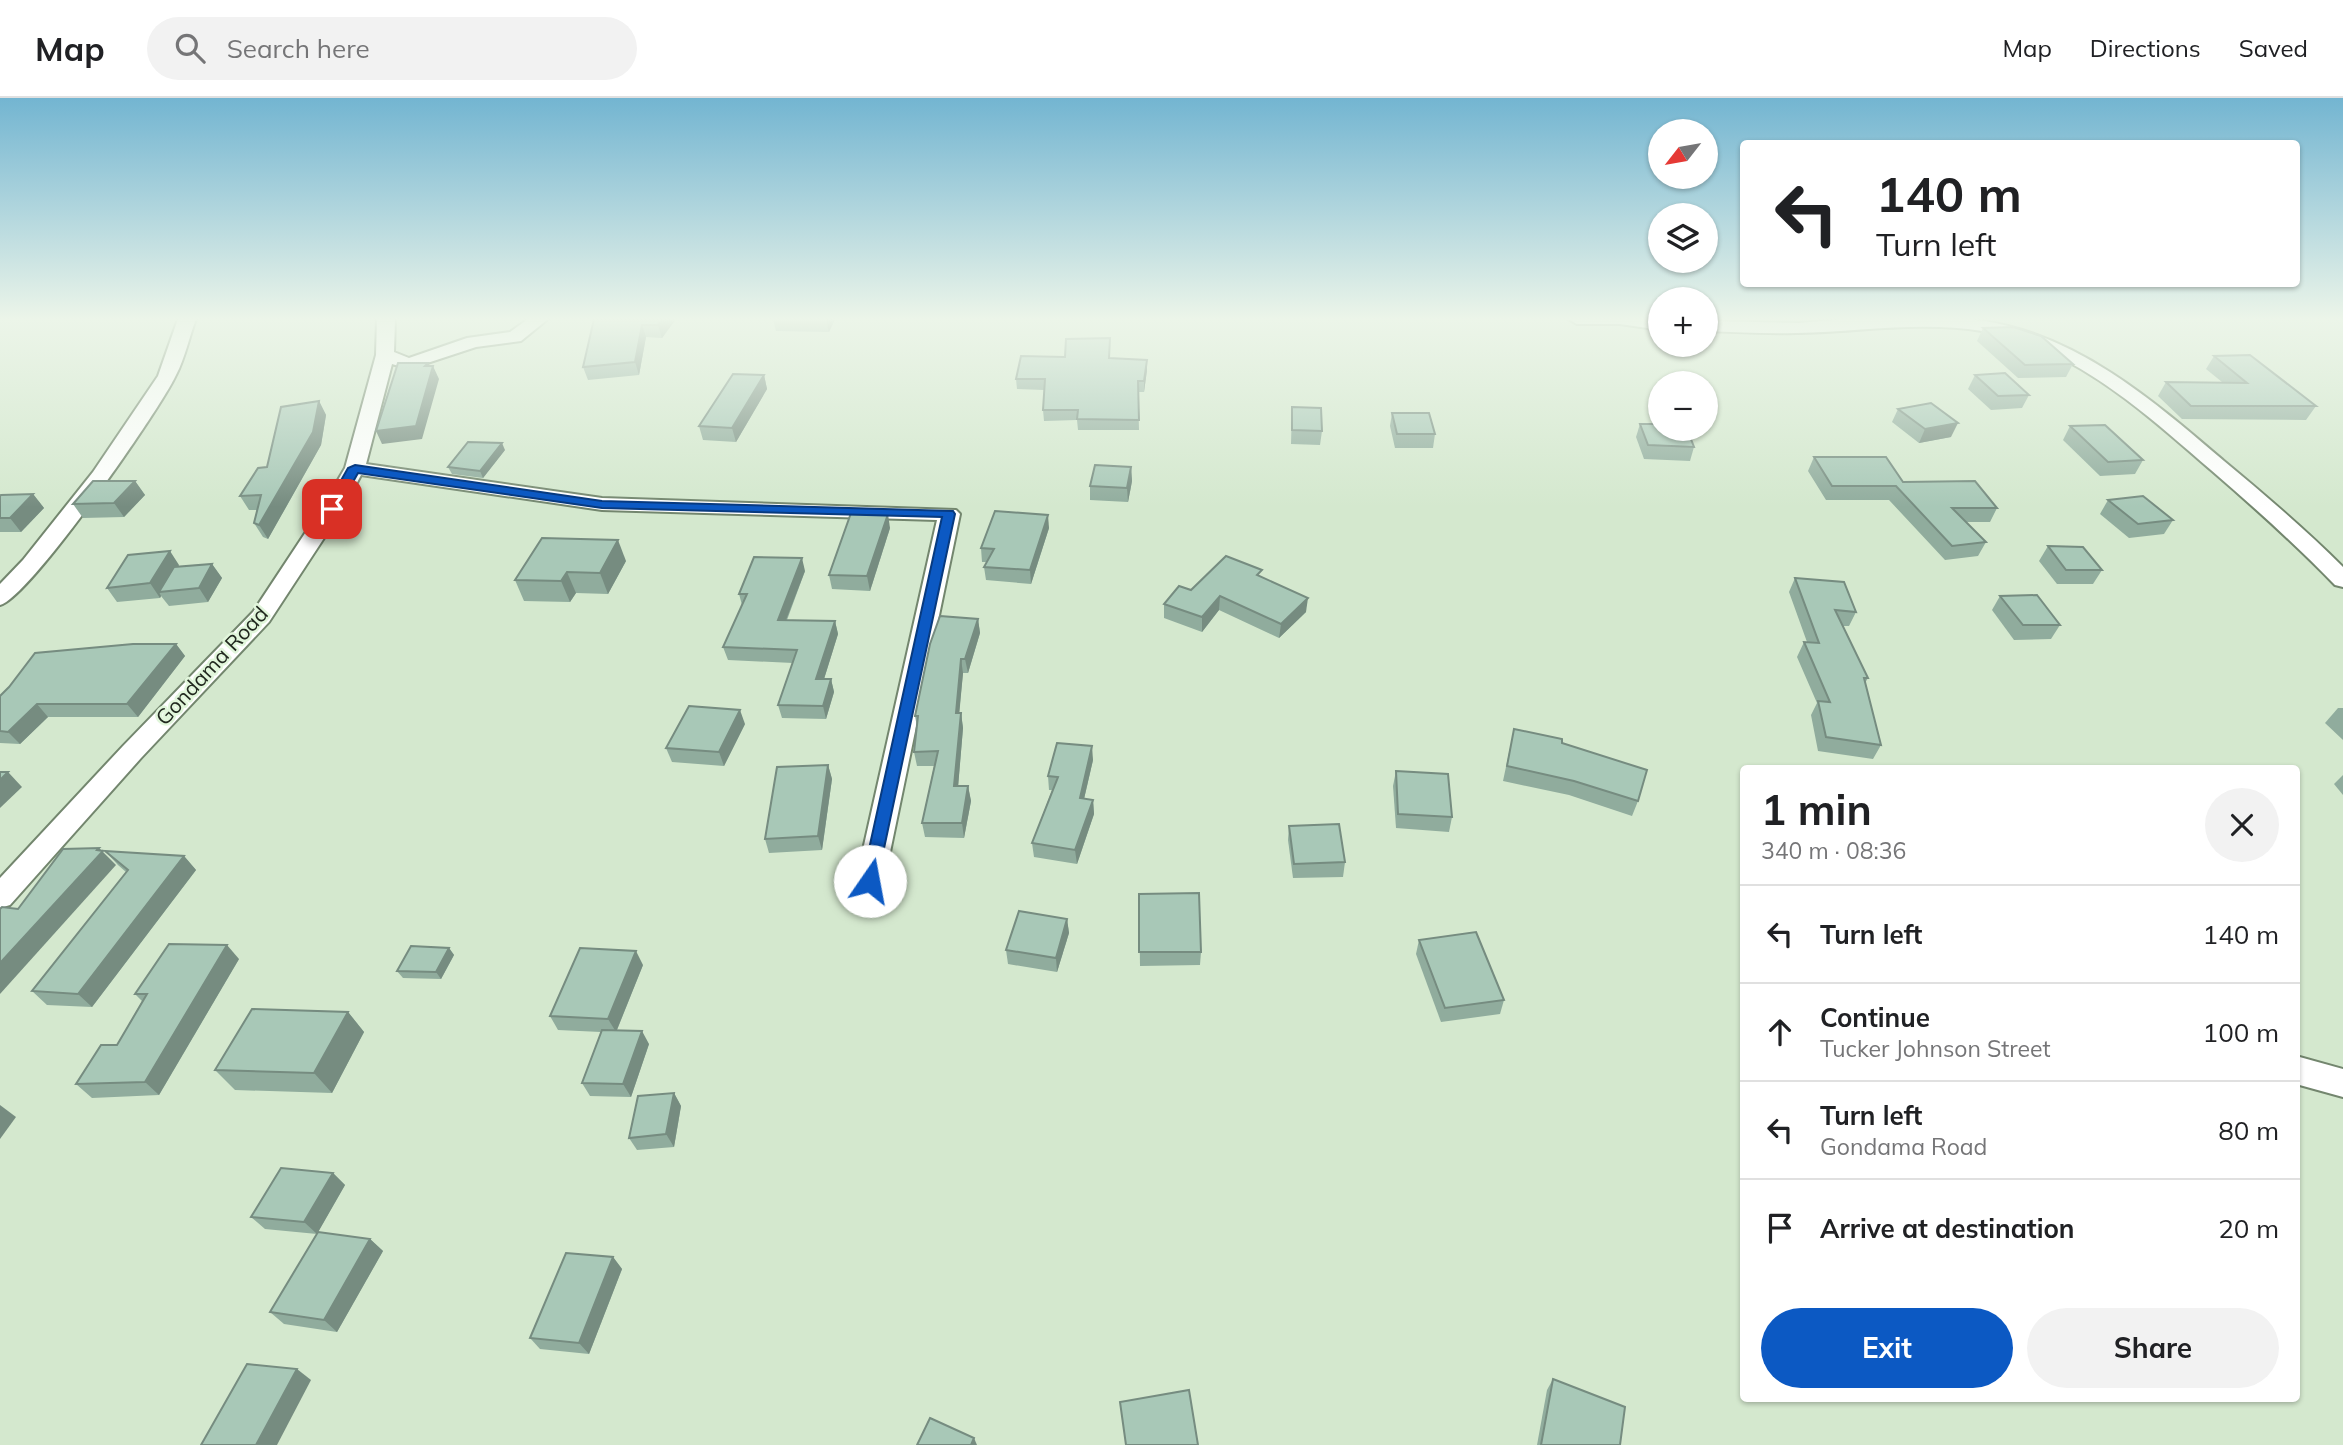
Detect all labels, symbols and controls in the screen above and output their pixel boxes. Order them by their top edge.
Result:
search box [147,17,637,80]
text: Map [35,28,105,69]
icon: search [171,29,209,67]
text: Search here [227,32,370,65]
text: Map [2002,33,2052,63]
text: Directions [2090,33,2201,63]
text: Saved [2239,33,2308,63]
north arrow [1648,119,1718,189]
map controls [1648,119,1718,441]
text: 140 m [1876,163,2022,224]
icon: left [1761,168,1852,259]
button: layers [1648,203,1718,273]
text: Turn left [1876,224,1996,264]
button: + [1648,287,1718,357]
button: − [1648,371,1718,441]
pin [302,479,362,539]
icon: arrive [313,490,351,528]
street label: Gondama Road [150,601,273,730]
text: 1 min [1761,783,1872,836]
button: close [2205,788,2279,862]
text: 340 m · 08:36 [1761,836,1906,865]
position arrow [833,844,907,918]
icon: left [1761,915,1799,953]
text: Turn left [1820,918,1922,951]
text: 140 m [2203,918,2279,951]
text: Continue [1820,1001,1930,1034]
icon: ahead [1761,1013,1799,1051]
text: 100 m [2203,1016,2279,1049]
text: Tucker Johnson Street [1820,1034,2051,1063]
text: Turn left [1820,1099,1922,1132]
icon: left [1761,1111,1799,1149]
text: 80 m [2218,1114,2279,1147]
text: Gondama Road [1820,1132,1987,1161]
icon: arrive [1761,1209,1799,1247]
text: Arrive at destination [1820,1212,2075,1245]
text: 20 m [2218,1212,2279,1245]
button: Exit [1761,1308,2013,1388]
button: Share [2027,1308,2279,1388]

